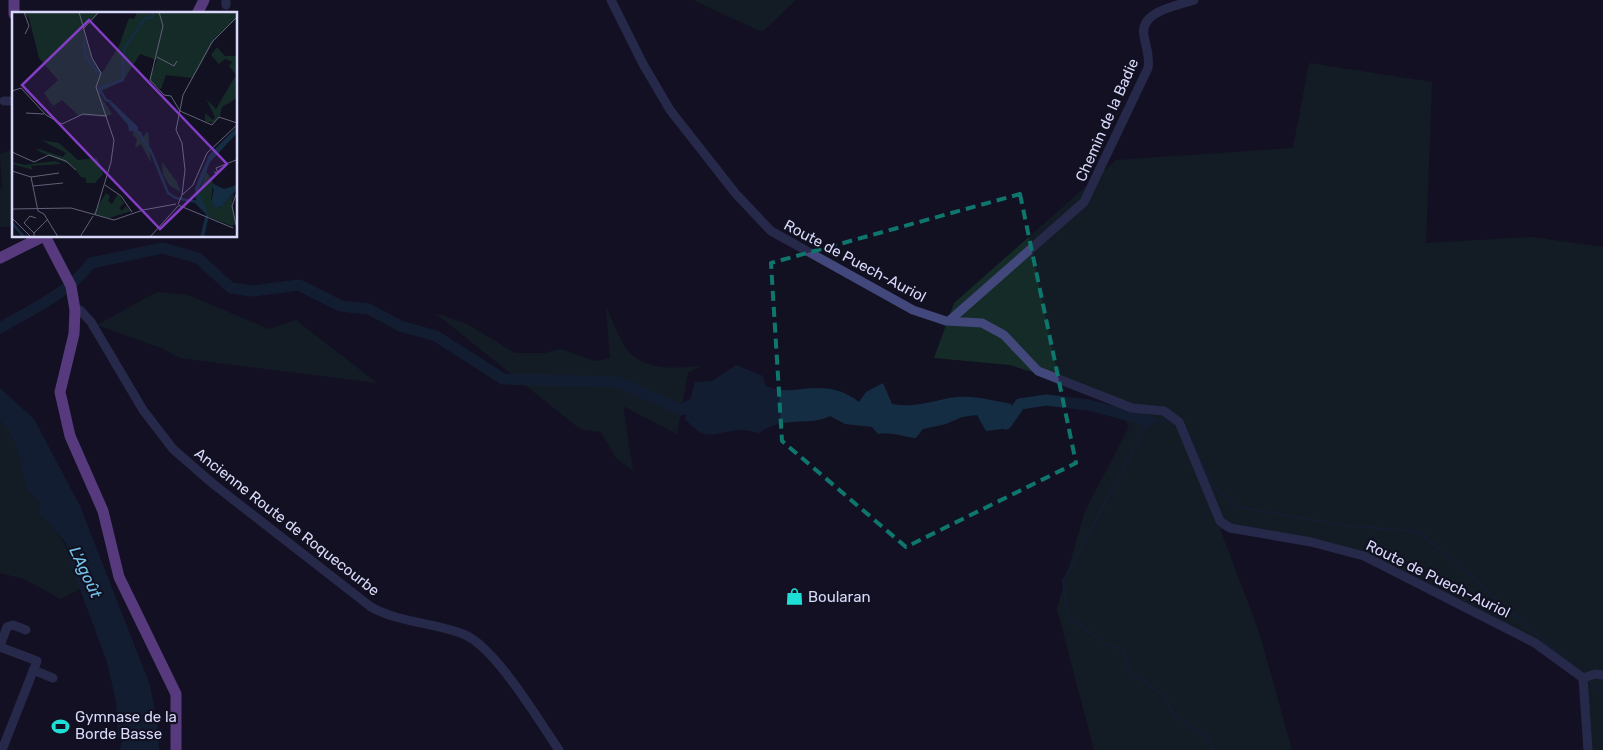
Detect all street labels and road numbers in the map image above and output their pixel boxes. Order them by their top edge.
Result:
street label: Chemin de la Badie [1072,56,1142,184]
street label: Route de Puech-Auriol [781,216,929,306]
street label: Ancienne Route de Roquecourbe [191,444,383,600]
street label: Route de Puech-Auriol [1363,536,1513,622]

